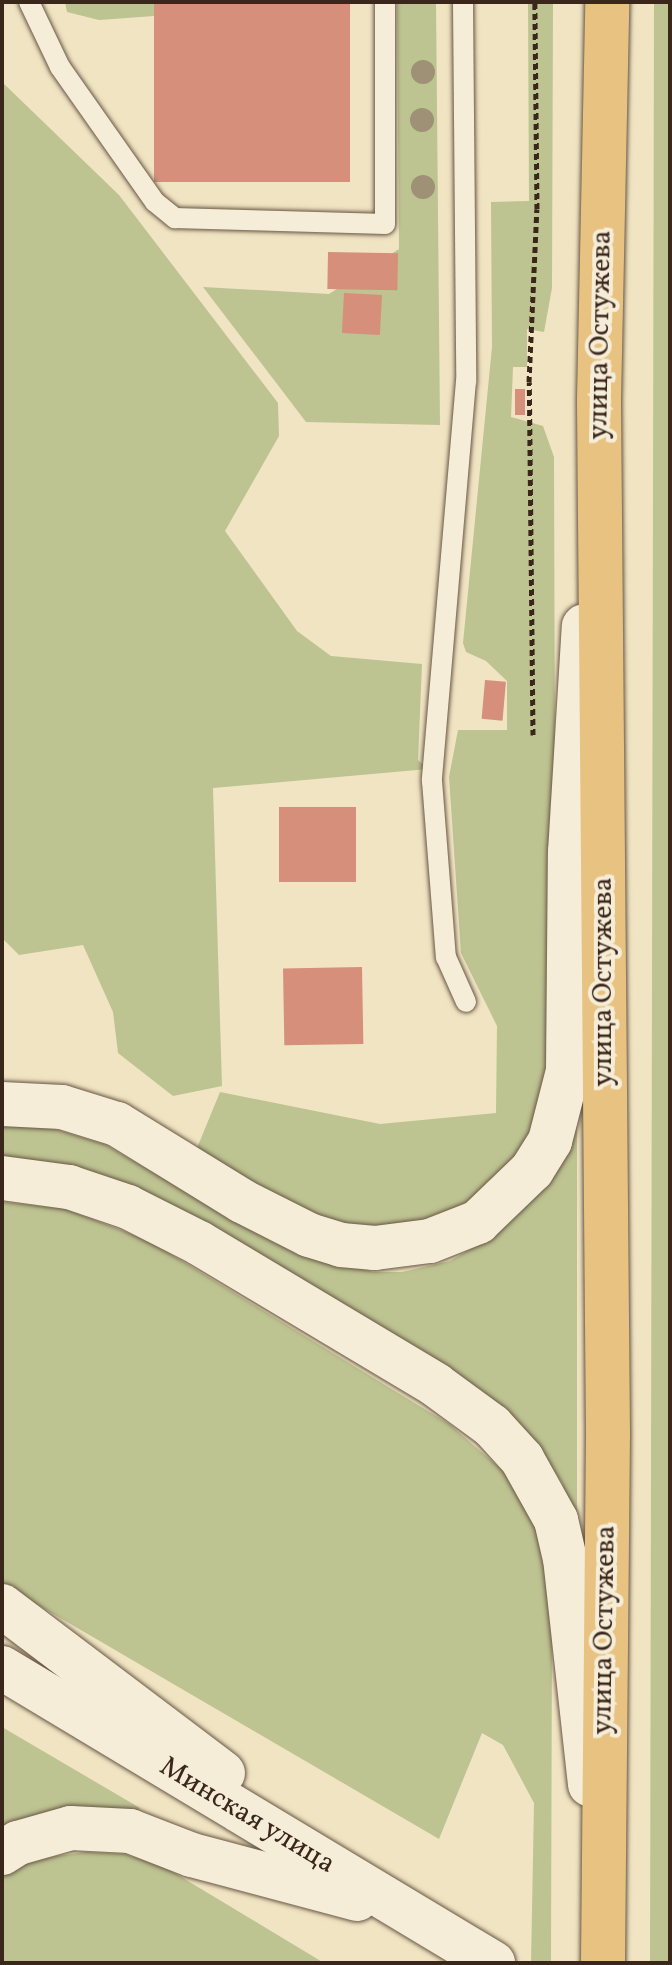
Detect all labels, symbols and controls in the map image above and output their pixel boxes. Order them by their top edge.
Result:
street label: улица Остужева [582,230,620,440]
street label: улица Остужева [587,877,621,1087]
street label: улица Остужева [586,1525,624,1735]
street label: Минская улица [153,1750,341,1882]

